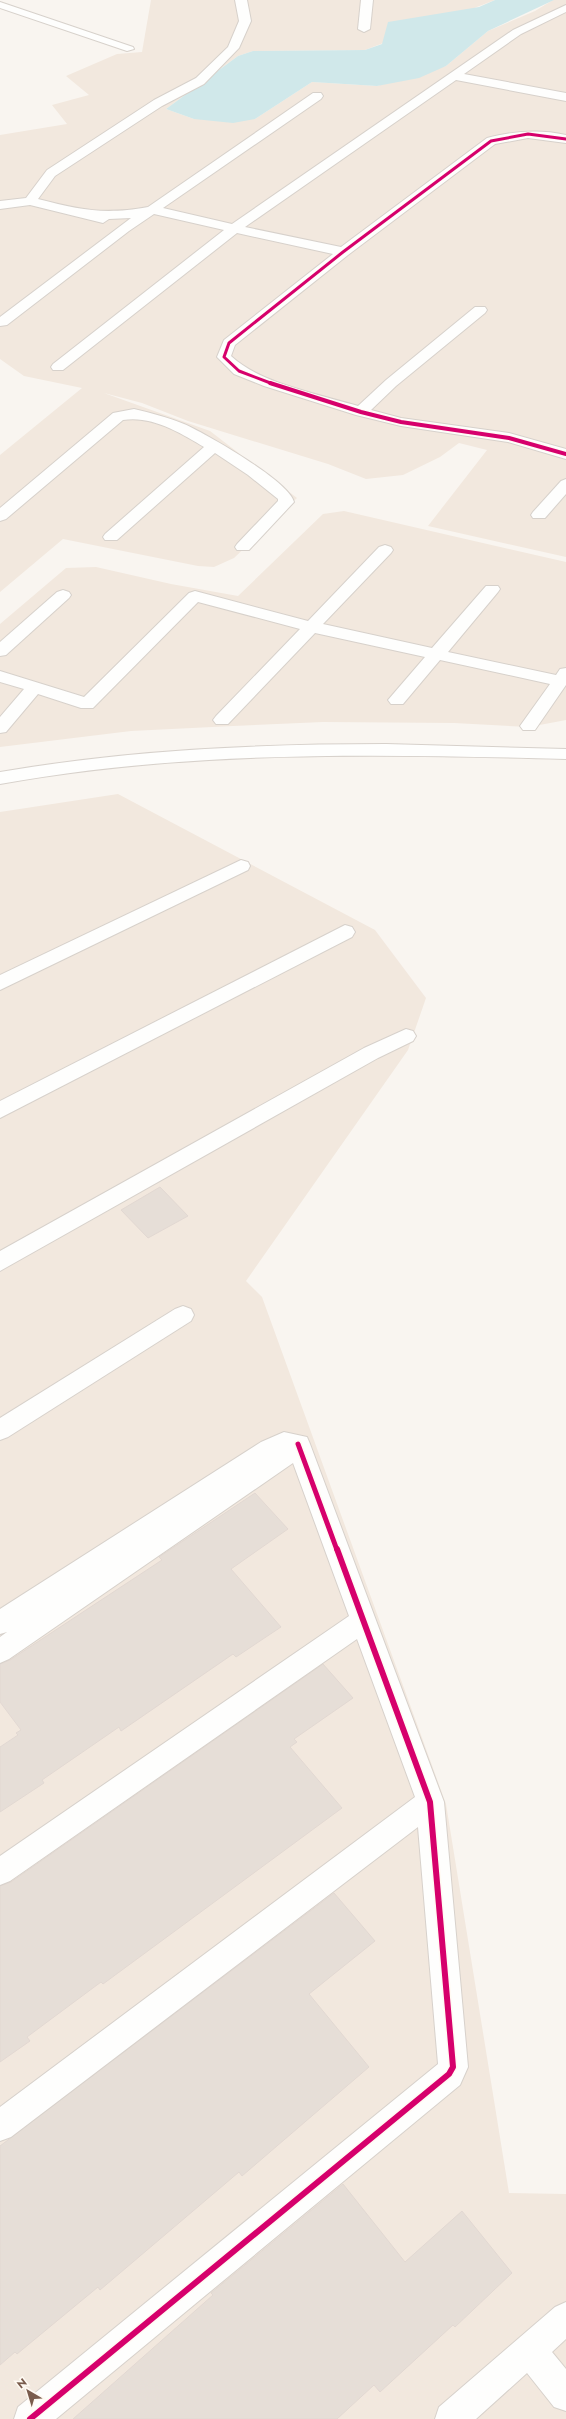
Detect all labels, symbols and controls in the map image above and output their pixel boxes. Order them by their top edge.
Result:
north arrow [8,2371,48,2411]
text: N [13,2374,30,2392]

